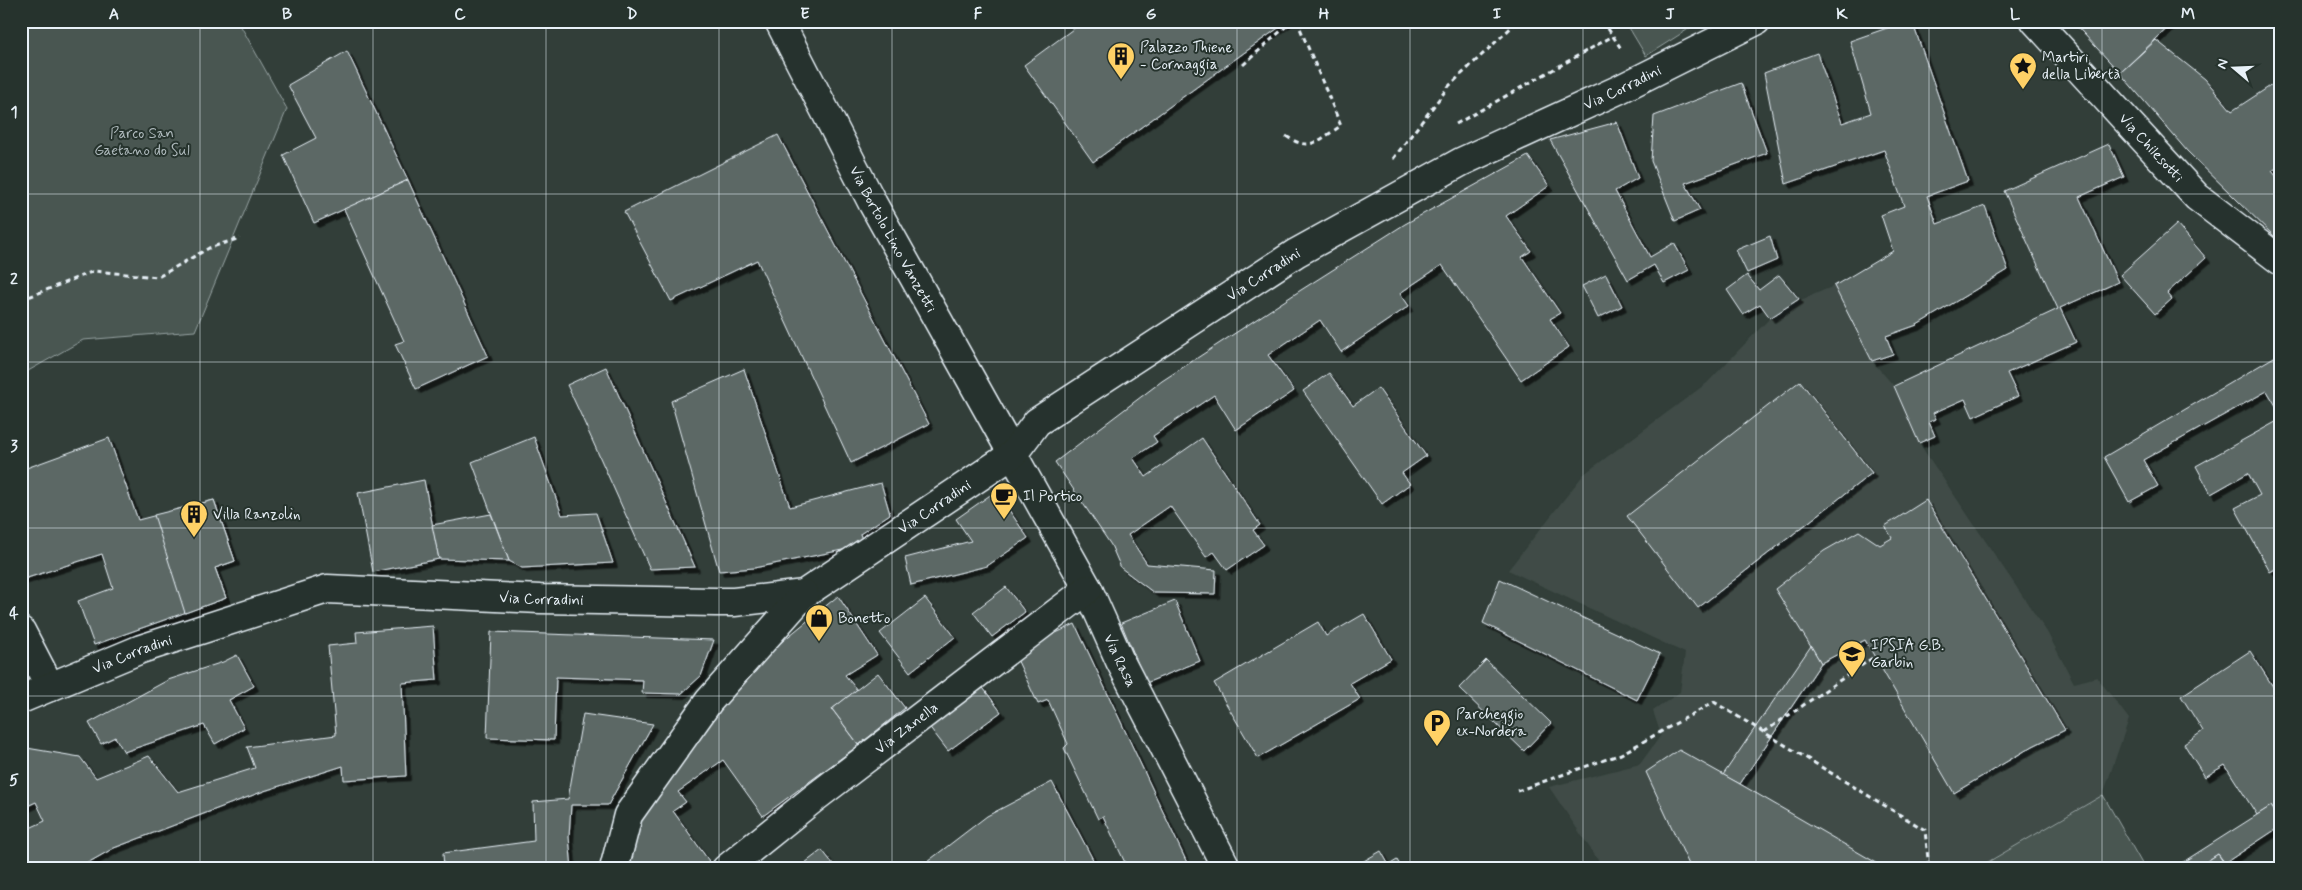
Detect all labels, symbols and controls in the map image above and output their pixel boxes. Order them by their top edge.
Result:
text: A [109,4,119,25]
text: B [282,4,292,25]
text: C [454,4,466,25]
text: D [626,4,638,25]
text: E [800,4,810,25]
text: F [974,4,983,25]
text: G [1146,4,1157,25]
text: H [1319,4,1330,25]
text: I [1493,4,1502,25]
text: J [1665,4,1675,25]
text: K [1836,4,1848,25]
text: L [2010,4,2021,25]
text: M [2181,4,2195,25]
place label: Palazzo Thiene - Cornaggia [1140,38,1232,76]
building icon: Palazzo Thiene - Cornaggia [1106,41,1136,80]
north arrow [2210,42,2260,92]
place label: Martiri della Libertà [2042,48,2121,85]
place icon: Martiri della Libertà [2008,51,2038,90]
text: N [2213,57,2233,71]
street label: Via Corradini [1580,61,1665,116]
text: 1 [10,102,18,123]
street label: Via Chilesotti [2114,109,2188,187]
park label: Parco San Gaetano do Sul [94,124,190,161]
street label: Via Bortolo Lino Vanzetti [844,163,941,316]
street label: Via Corradini [1223,244,1304,307]
text: 2 [10,269,18,290]
text: 3 [10,436,18,457]
street label: Via Corradini [894,476,975,539]
cafe icon: Il Portico [989,481,1019,520]
place label: Il Portico [1023,487,1082,507]
building icon: Villa Ranzolin [179,499,209,538]
place label: Villa Ranzolin [213,505,301,525]
street label: Via Corradini [499,588,584,611]
text: 4 [9,603,19,624]
shop icon: Bonetto [804,603,834,642]
place label: Bonetto [838,609,890,629]
street label: Via Corradini [89,631,175,679]
street label: Via Rasa [1098,631,1141,691]
place label: IPSIA G.B. Garbin [1871,636,1944,673]
school or university icon: IPSIA G.B. Garbin [1837,639,1867,678]
street label: Via Zanella [871,698,943,759]
place label: Parcheggio ex-Nordera [1456,705,1527,742]
parking icon: Parcheggio ex-Nordera [1422,708,1452,747]
text: 5 [9,770,19,791]

